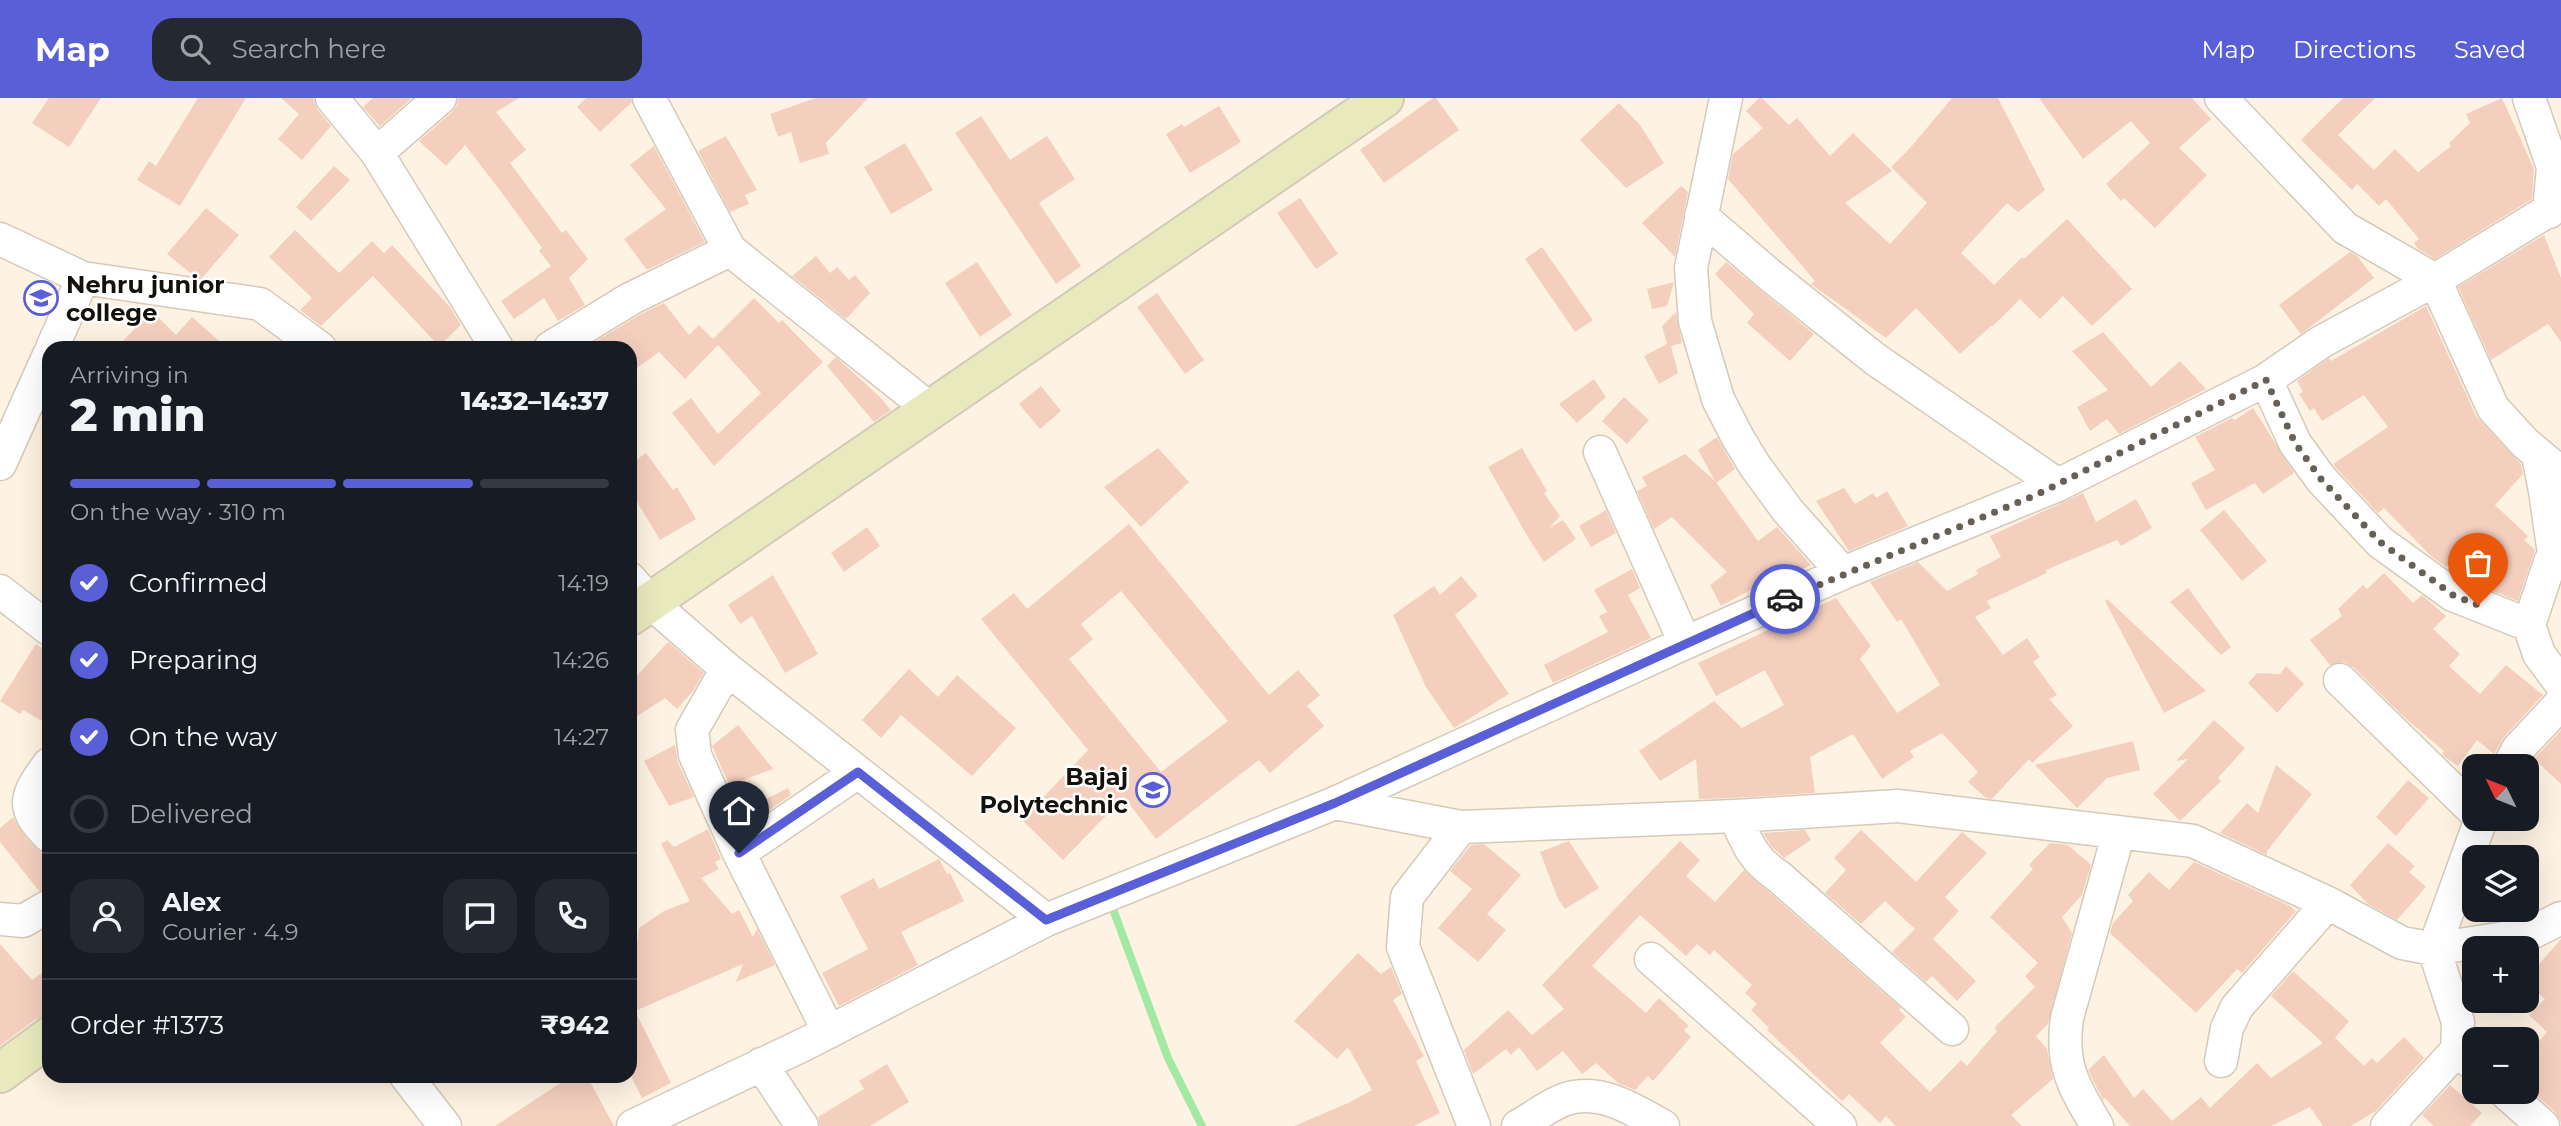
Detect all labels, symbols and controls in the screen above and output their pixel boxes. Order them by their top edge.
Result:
search box [152,18,642,81]
text: Map [35,29,110,69]
icon: search [176,30,214,68]
text: Search here [232,33,386,65]
text: Map [2202,35,2255,64]
text: Directions [2293,35,2416,64]
text: Saved [2454,35,2526,64]
place label: Nehru junior college [66,270,224,327]
school or university icon: Nehru junior college [22,279,60,317]
text: Arriving in [70,361,189,389]
text: 14:32–14:37 [461,385,609,417]
text: 2 min [70,386,205,443]
text: On the way · 310 m [70,498,286,526]
pin [2448,533,2508,605]
icon: bag [2459,544,2497,582]
icon: check [70,564,108,602]
courier [1750,564,1820,634]
text: Confirmed [129,567,268,599]
text: 14:19 [558,569,609,597]
icon: car [1766,580,1804,618]
icon: check [70,641,108,679]
text: Preparing [129,644,258,676]
text: 14:26 [553,646,609,674]
icon: check [70,718,108,756]
text: On the way [129,721,277,753]
text: 14:27 [554,723,609,751]
north arrow [2462,754,2539,831]
map controls [2462,754,2539,1104]
place label: Bajaj Polytechnic [979,762,1128,819]
school or university icon: Bajaj Polytechnic [1134,771,1172,809]
pin [709,781,769,853]
icon: home [720,792,758,830]
text: Delivered [129,798,253,830]
button: layers [2462,845,2539,922]
button: person [70,879,144,953]
button: chat [443,879,517,953]
button: phone [535,879,609,953]
text: Alex [162,886,221,918]
text: Courier · 4.9 [162,918,298,946]
button: + [2462,936,2539,1013]
text: Order #1373 [70,1009,224,1041]
text: ₹942 [540,1009,609,1041]
button: − [2462,1027,2539,1104]

